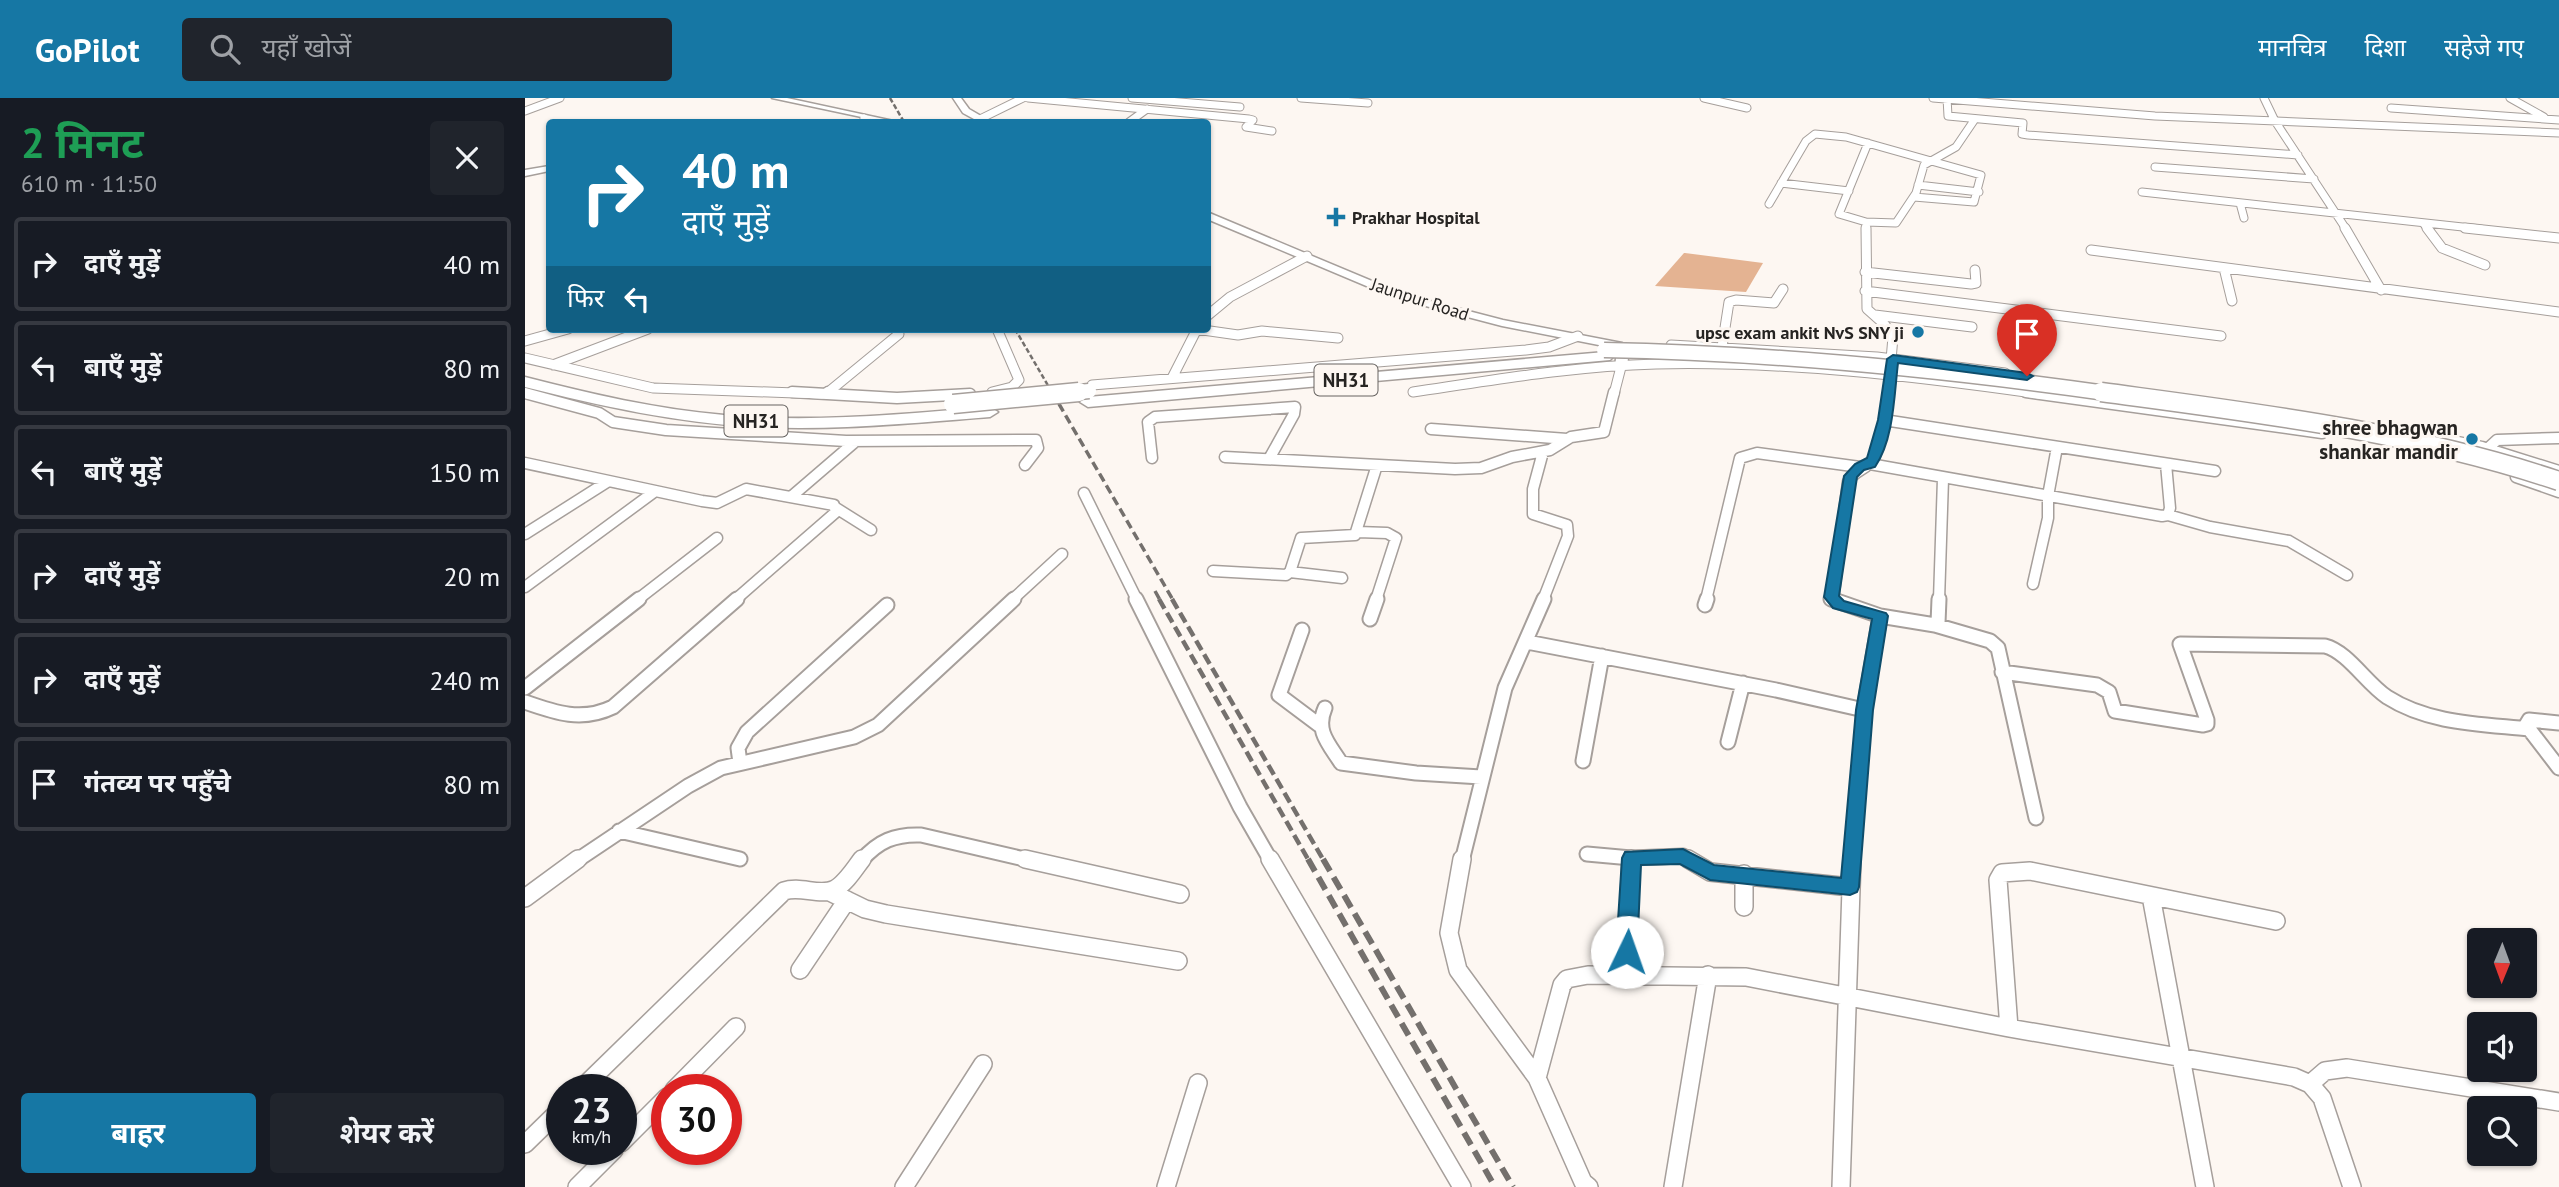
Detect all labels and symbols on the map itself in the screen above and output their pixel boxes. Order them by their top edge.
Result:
place label: Prakhar Hospital [1352,206,1480,229]
marker: Prakhar Hospital [1326,207,1346,227]
street label: Jaunpur Road [1367,272,1472,326]
pin [1997,304,2057,376]
place label: upsc exam ankit NvS SNY ji [1695,321,1904,344]
marker: upsc exam ankit NvS SNY ji [1910,324,1926,340]
road number: NH31 [1315,364,1377,396]
road number: NH31 [725,406,787,436]
place label: shree bhagwan shankar mandir [2319,414,2459,465]
marker: shree bhagwan shankar mandir [2464,431,2480,447]
position arrow [1590,915,1664,989]
north arrow [2467,928,2537,998]
speed limit sign: 30 [651,1074,742,1165]

